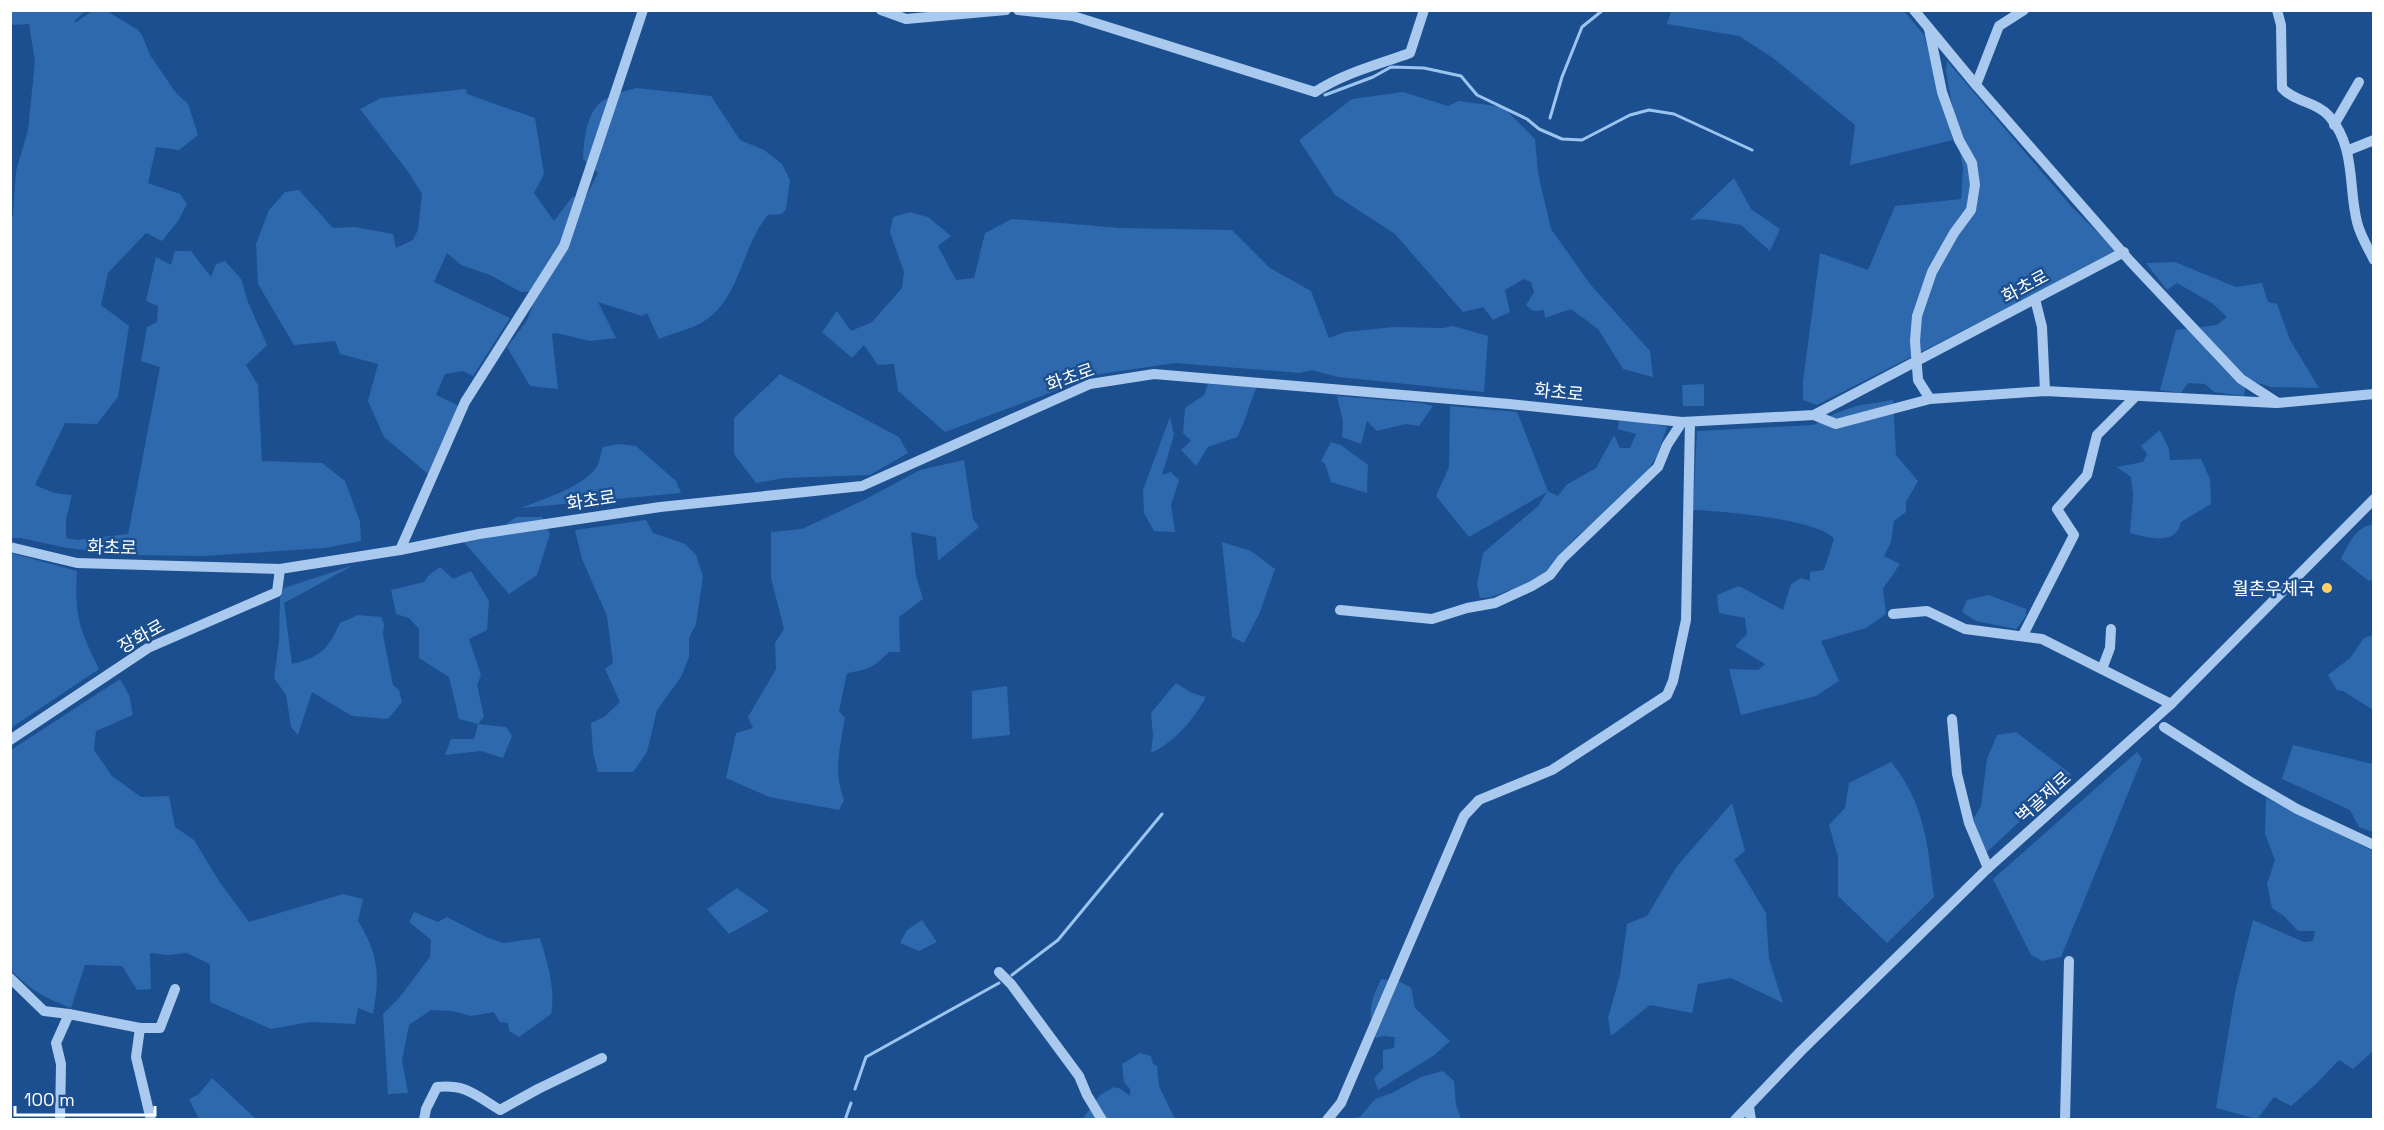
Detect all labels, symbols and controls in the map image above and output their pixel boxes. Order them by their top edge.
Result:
street label: 화초로 [1998,264,2052,308]
street label: 화초로 [1043,358,1097,396]
street label: 화초로 [1533,378,1585,406]
street label: 화초로 [565,485,617,515]
street label: 화초로 [87,535,137,559]
place label: 월촌우체국 [2232,577,2315,600]
marker: 월촌우체국 [2320,581,2334,595]
street label: 장화로 [114,614,168,658]
street label: 벽골제로 [2011,766,2075,828]
scale bar [15,1079,154,1117]
text: 100 m [24,1088,75,1111]

